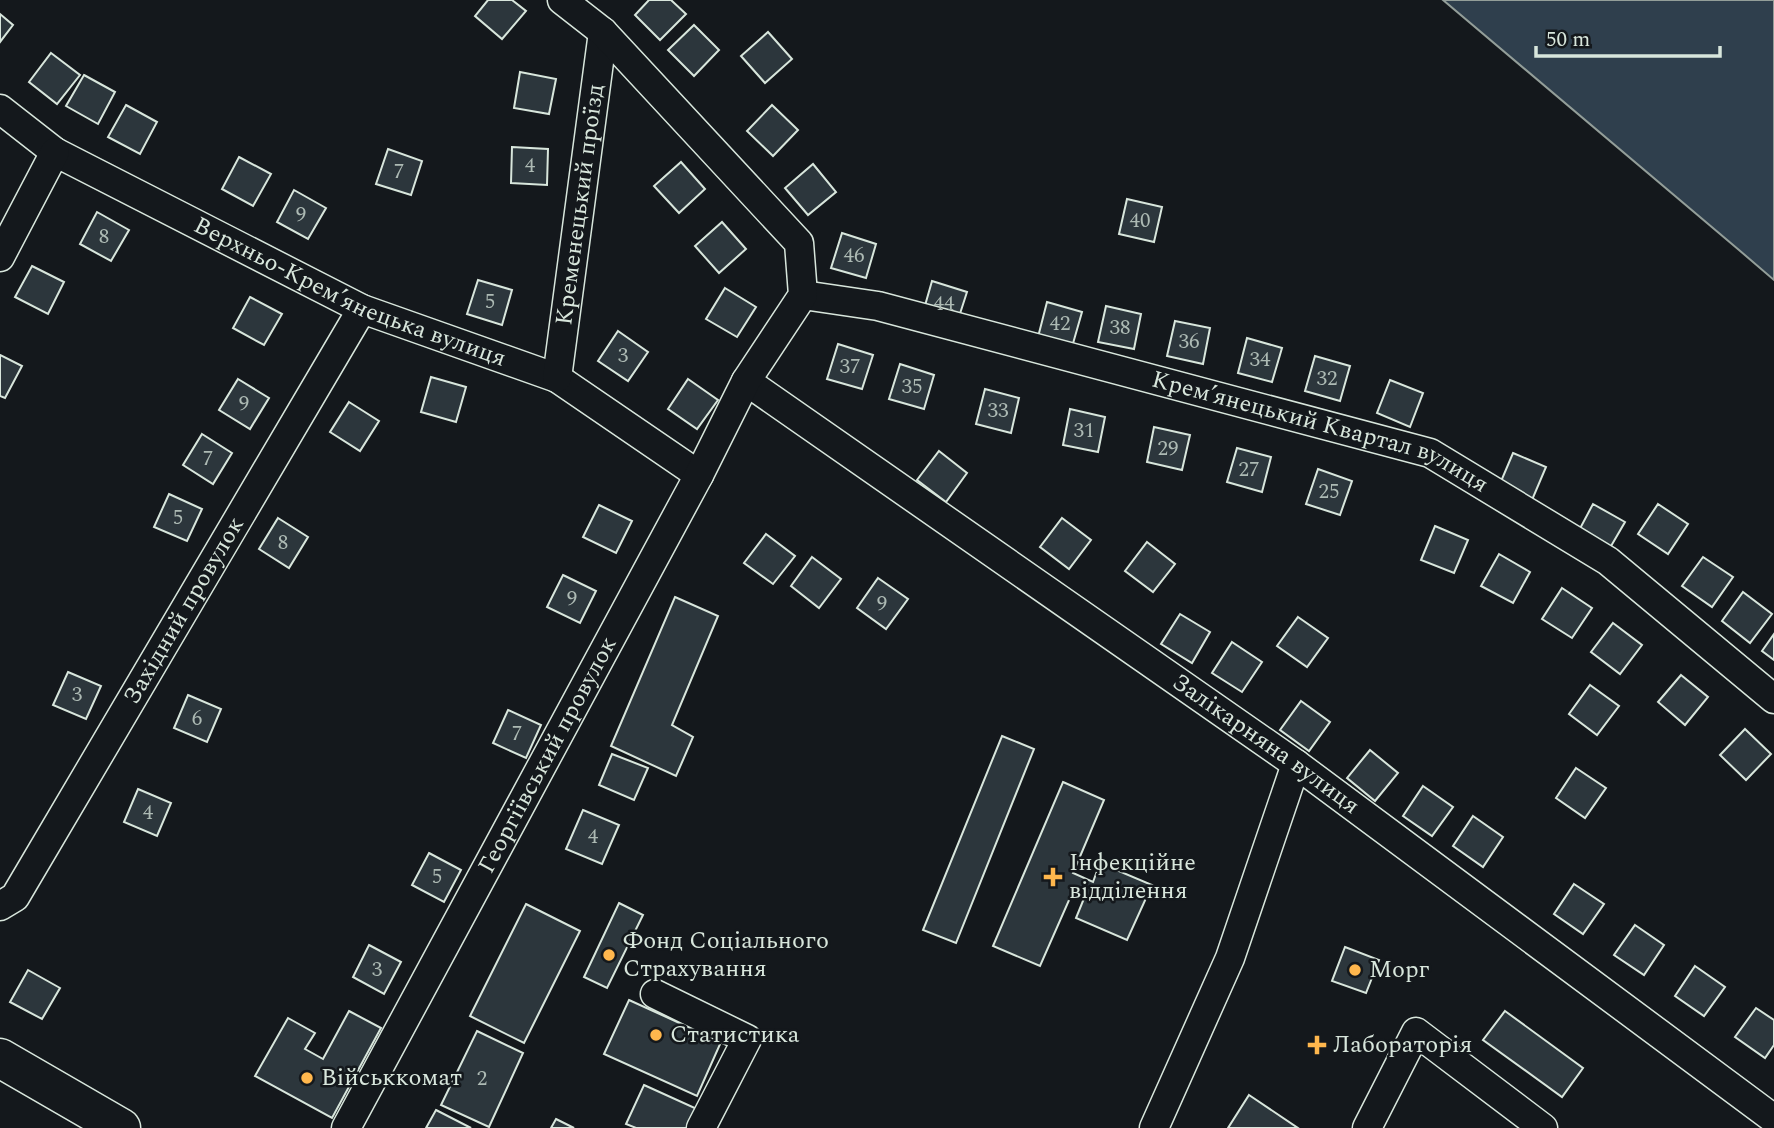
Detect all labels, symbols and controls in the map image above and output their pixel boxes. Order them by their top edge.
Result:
scale bar [1536,14,1720,58]
text: 50 m [1546,24,1590,56]
street label: Кременецький проїзд [546,82,614,327]
house number: 4 [525,150,536,182]
house number: 7 [394,156,404,188]
house number: 9 [296,199,306,231]
house number: 40 [1130,205,1151,237]
street label: Верхньо-Крем’янецька вулиця [187,208,511,377]
house number: 8 [99,221,109,253]
house number: 46 [844,240,865,272]
house number: 5 [485,286,495,318]
house number: 44 [934,288,955,320]
house number: 42 [1050,308,1071,340]
house number: 38 [1110,312,1131,344]
house number: 36 [1179,326,1200,358]
house number: 3 [618,340,629,372]
house number: 34 [1250,344,1271,376]
house number: 37 [840,351,861,383]
street label: Крем’янецький Квартал вулиця [1148,362,1495,502]
house number: 32 [1317,363,1338,395]
house number: 35 [902,371,923,403]
house number: 9 [239,388,249,420]
house number: 33 [988,395,1009,427]
house number: 31 [1074,415,1095,447]
house number: 29 [1158,433,1179,465]
house number: 7 [203,443,213,475]
house number: 27 [1239,454,1260,486]
house number: 25 [1319,476,1340,508]
house number: 5 [173,502,183,534]
street label: Західний провулок [115,510,253,711]
house number: 8 [278,527,288,559]
house number: 9 [567,583,577,615]
house number: 9 [877,588,887,620]
street label: Георгіївський провулок [469,630,626,880]
street label: Залікарняна вулиця [1164,665,1367,823]
house number: 3 [72,679,83,711]
house number: 6 [192,703,202,735]
house number: 7 [512,718,522,750]
house number: 4 [143,797,154,829]
house number: 4 [588,821,599,853]
place label: Інфекційне відділення [1069,845,1196,909]
house number: 5 [432,861,442,893]
marker: Інфекційне відділення [1043,867,1063,887]
place label: Фонд Соцiального Страхування [623,923,829,987]
marker: Фонд Соцiального Страхування [601,947,617,963]
place label: Морг [1369,952,1430,988]
house number: 3 [372,954,383,986]
marker: Морг [1347,962,1363,978]
place label: Статистика [670,1017,800,1053]
marker: Статистика [648,1027,664,1043]
place label: Лабораторія [1333,1027,1472,1063]
marker: Лабораторія [1307,1035,1327,1055]
place label: Вiйськкомат [321,1060,462,1096]
house number: 2 [477,1063,487,1095]
marker: Вiйськкомат [299,1070,315,1086]

